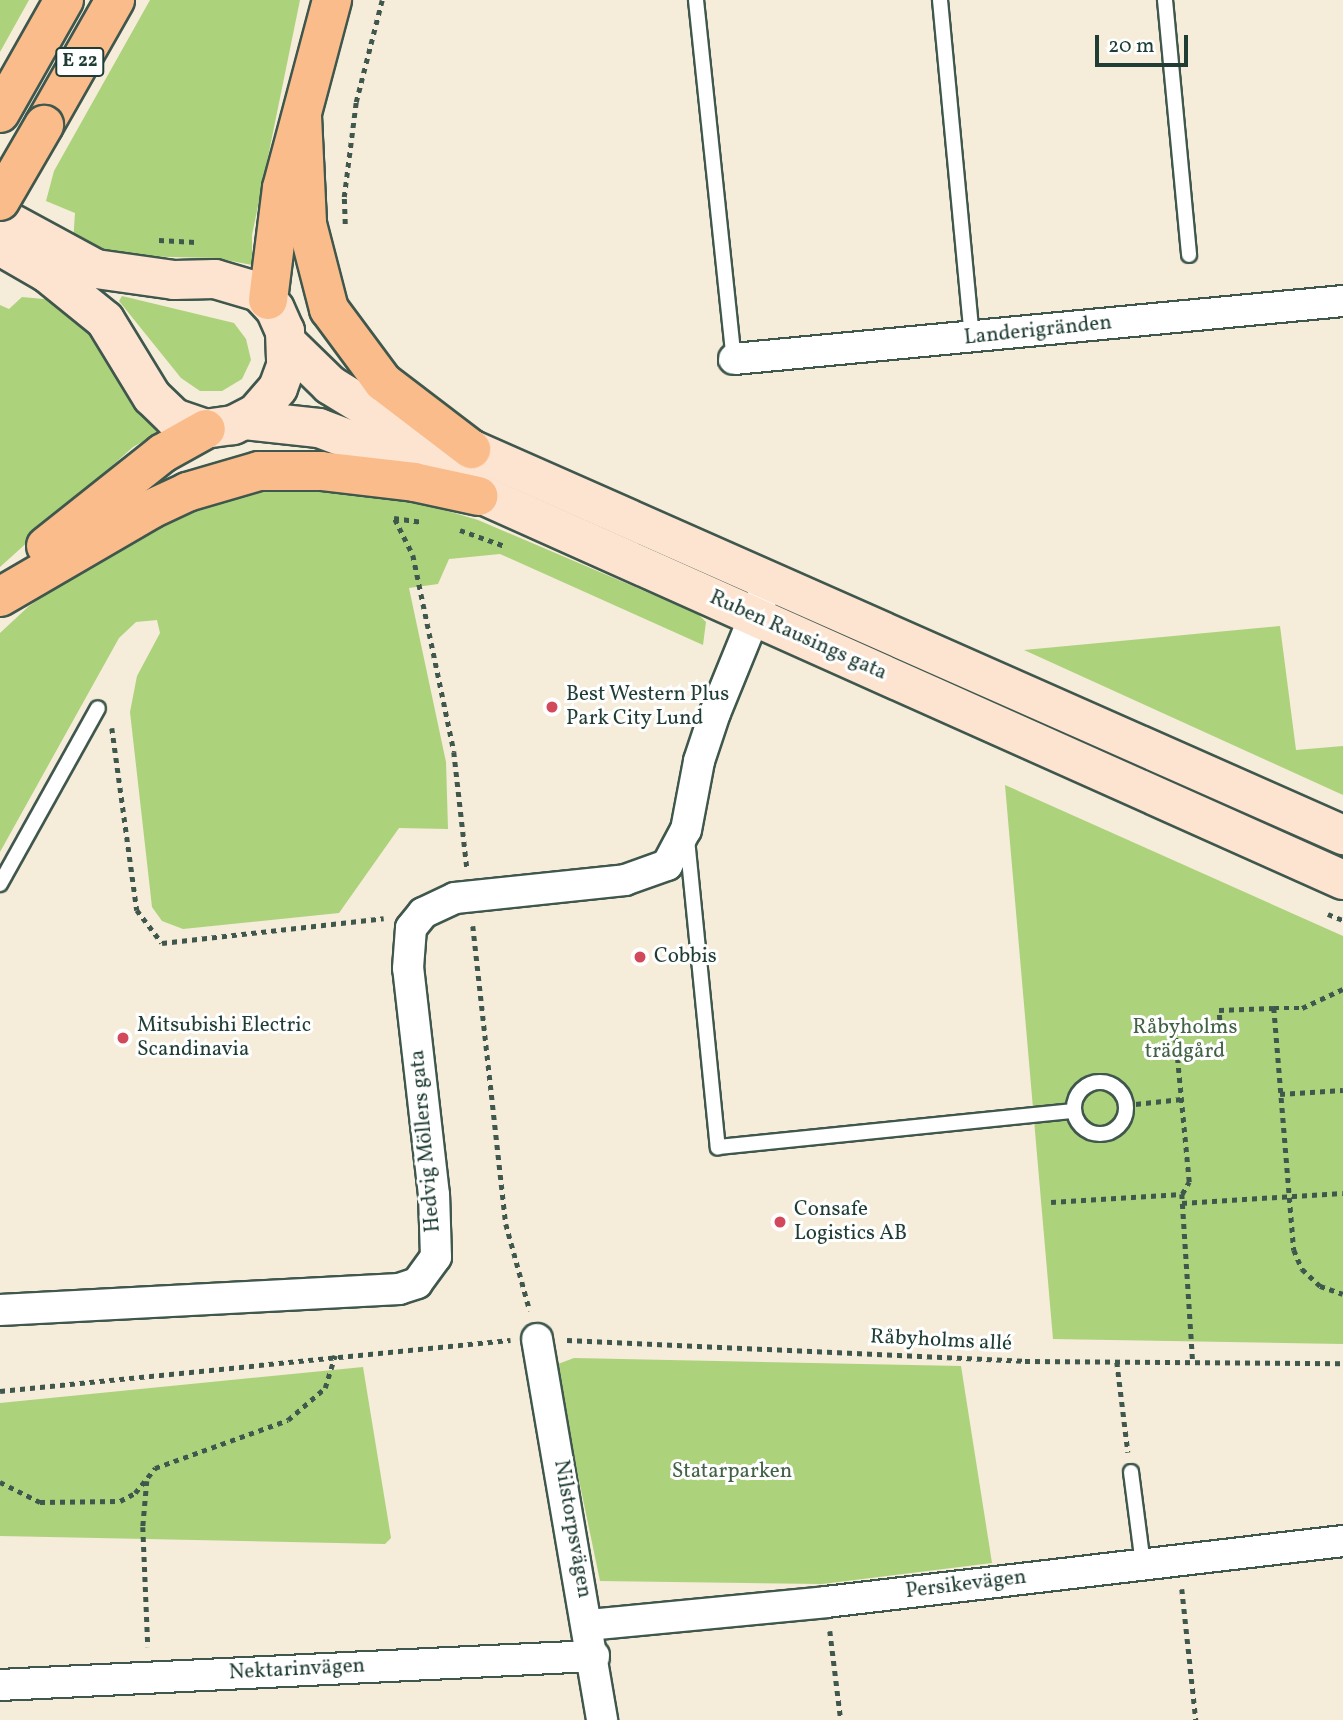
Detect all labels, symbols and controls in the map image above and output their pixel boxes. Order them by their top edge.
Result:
scale bar [1098,21,1191,65]
text: 20 m [1108,32,1154,61]
road number: E 22 [54,46,106,78]
street label: Landerigränden [963,311,1113,351]
street label: Ruben Rausings gata [705,586,891,686]
place label: Best Western Plus Park City Lund [566,682,730,732]
marker: Best Western Plus Park City Lund [544,699,560,715]
place label: Cobbis [654,944,717,970]
marker: Cobbis [632,949,648,965]
place label: Mitsubishi Electric Scandinavia [137,1013,311,1063]
park label: Råbyholms trädgård [1133,1015,1237,1065]
marker: Mitsubishi Electric Scandinavia [115,1030,131,1046]
street label: Hedvig Möllers gata [405,1049,447,1233]
place label: Consafe Logistics AB [794,1197,907,1247]
marker: Consafe Logistics AB [772,1214,788,1230]
street label: Råbyholms allé [869,1325,1013,1357]
street label: Nilstorpsvägen [547,1458,597,1600]
park label: Statarparken [672,1459,792,1485]
street label: Persikevägen [904,1565,1028,1605]
street label: Nektarinvägen [228,1654,366,1686]

